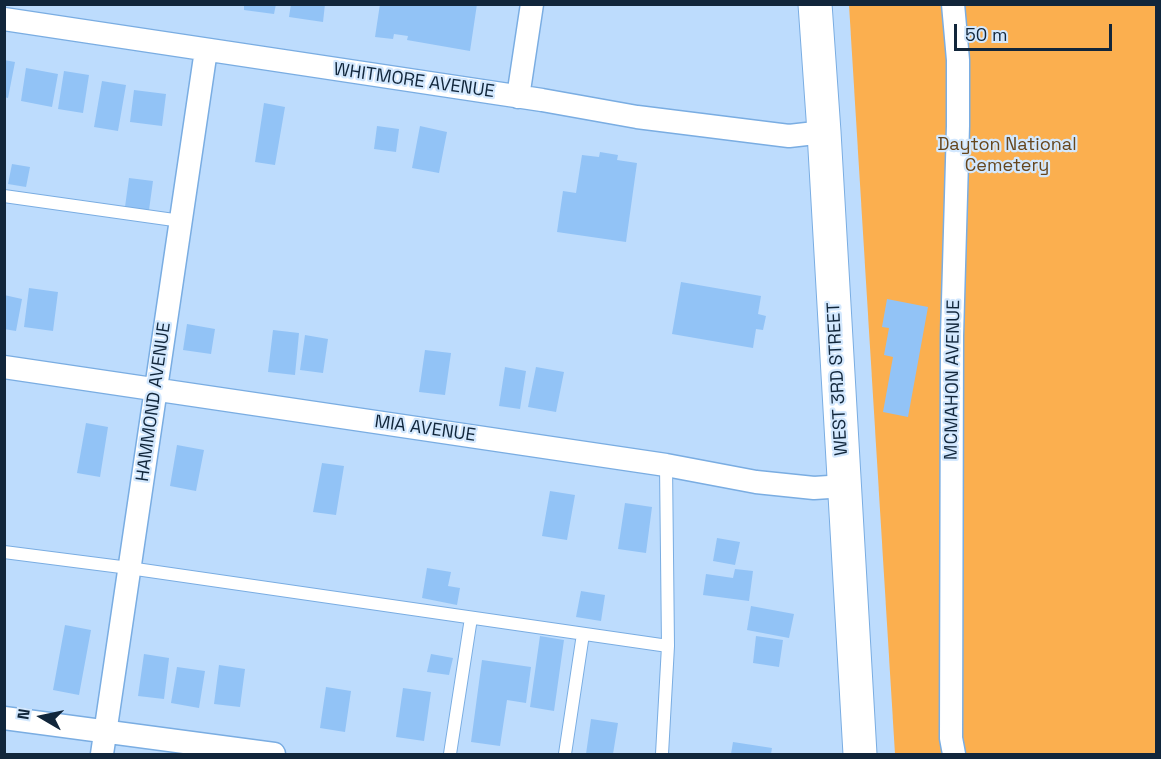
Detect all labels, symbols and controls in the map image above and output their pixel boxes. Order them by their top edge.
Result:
scale bar [957,12,1114,50]
text: 50 m [965,23,1007,46]
street label: WHITMORE AVENUE [332,59,496,103]
park label: Dayton National Cemetery [937,134,1077,176]
street label: MCMAHON AVENUE [941,300,965,460]
street label: WEST 3RD STREET [823,302,853,456]
street label: HAMMOND AVENUE [132,321,176,483]
street label: MIA AVENUE [373,411,477,447]
north arrow [12,687,72,747]
text: N [13,707,35,721]

